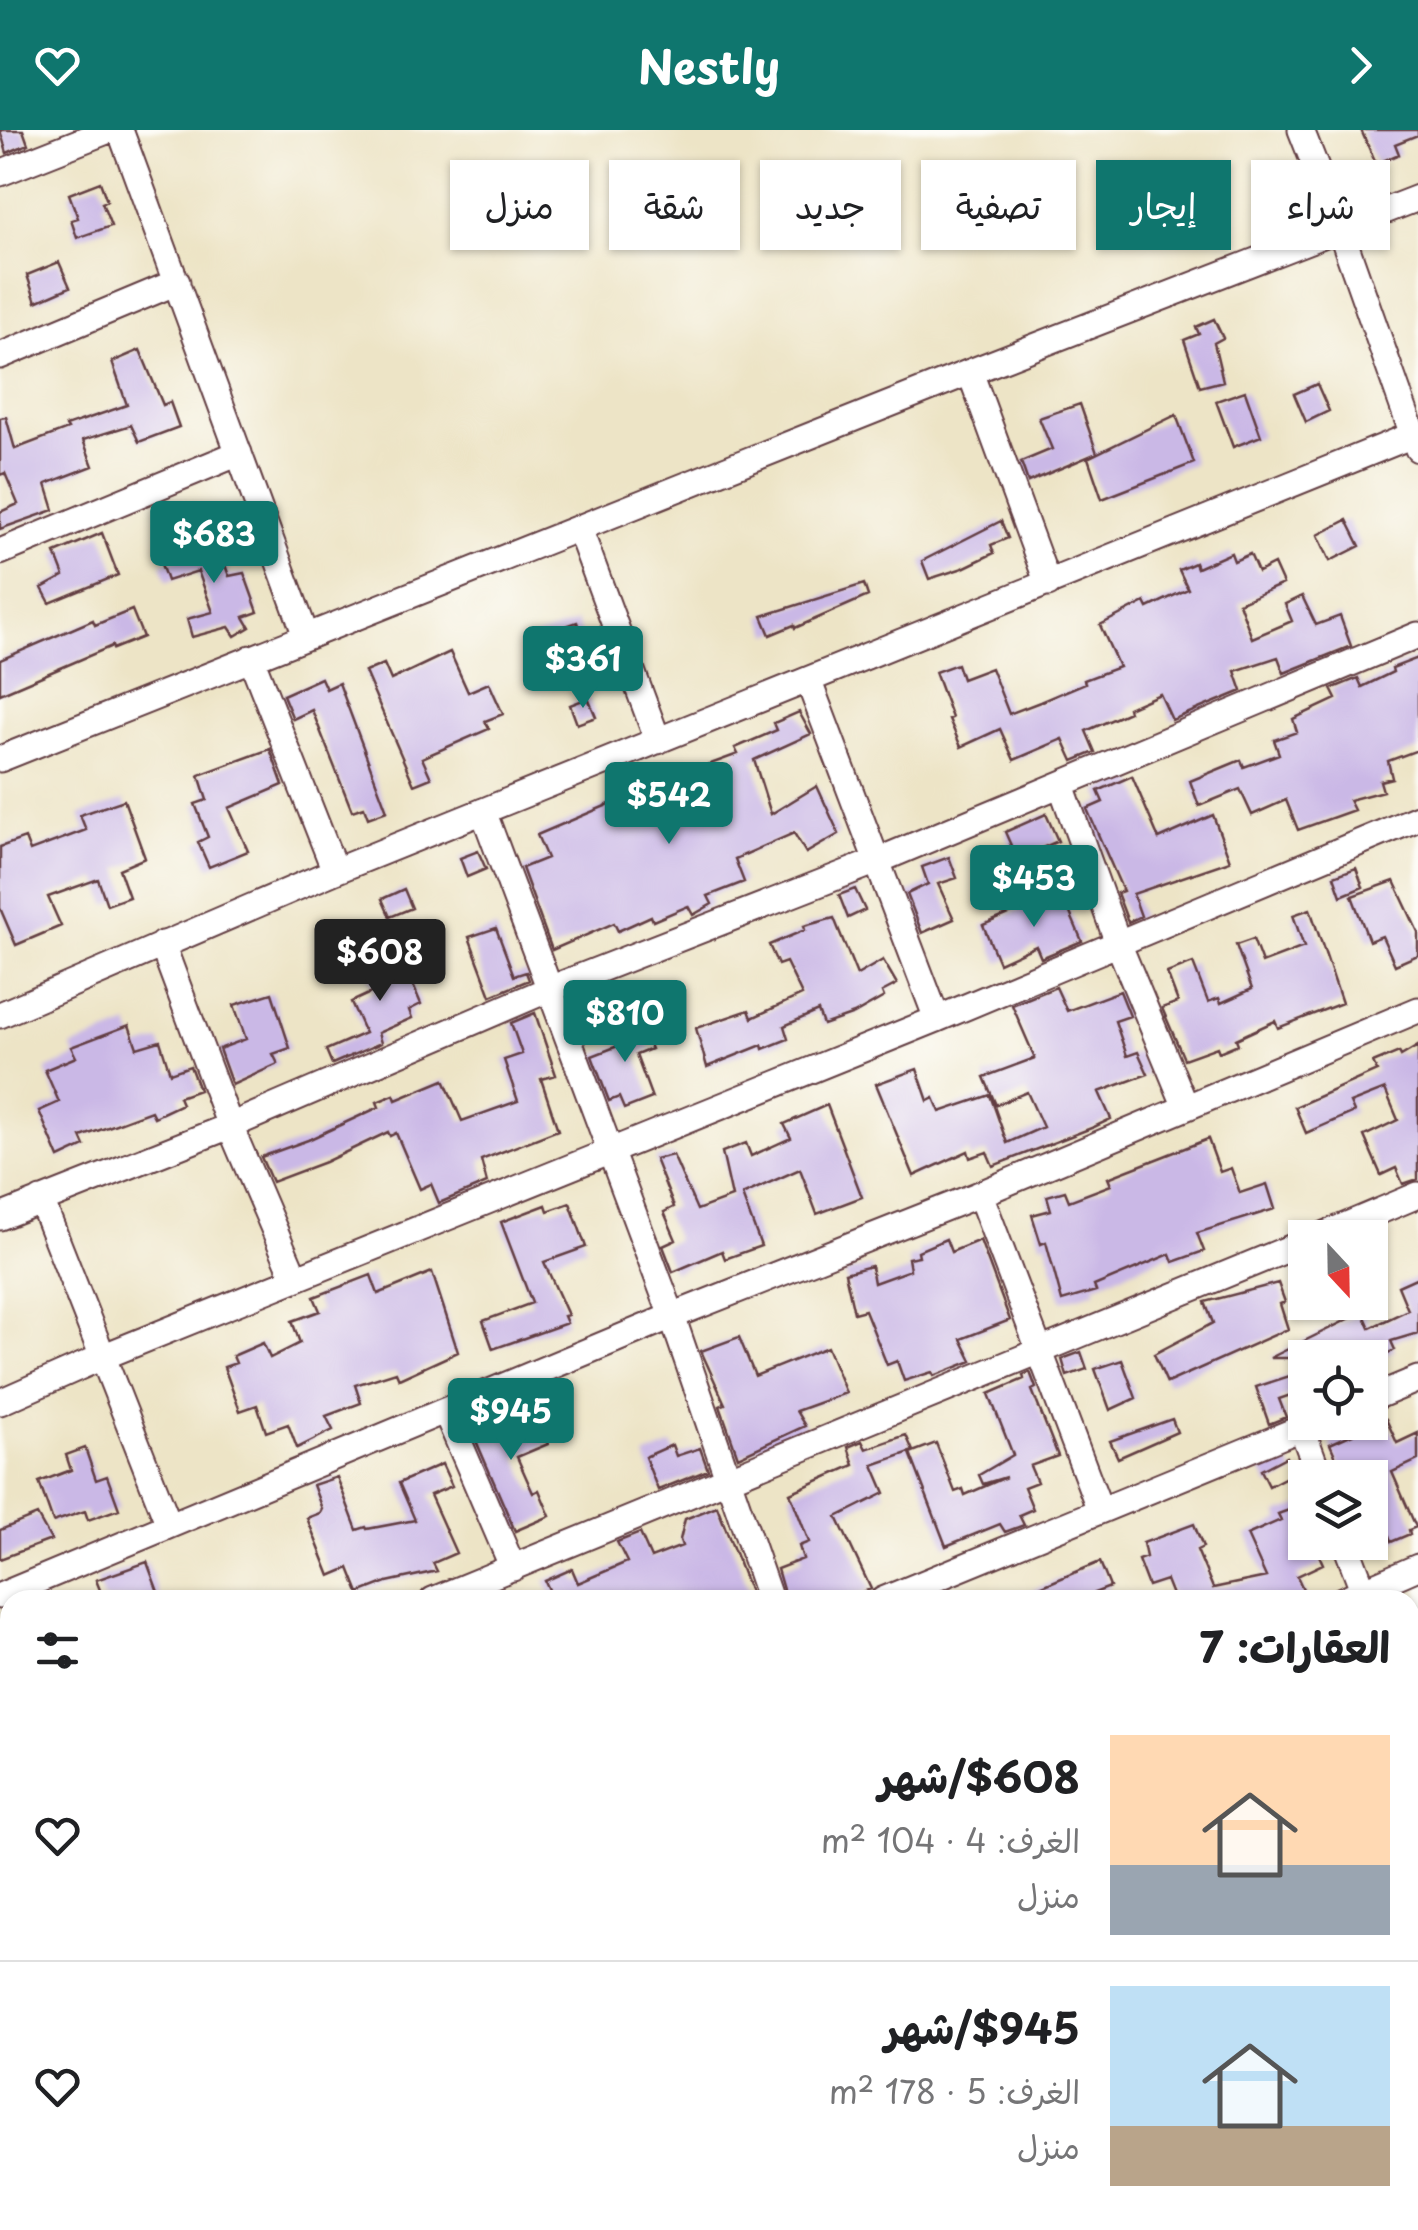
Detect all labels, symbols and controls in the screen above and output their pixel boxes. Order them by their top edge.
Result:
text: Nestly [638,31,780,99]
icon: heart [30,38,85,93]
icon: forward [1333,38,1388,93]
chip: منزل [450,160,589,250]
chip: شقة [609,160,740,250]
chip: جديد [760,160,901,250]
chip: تصفية [921,160,1076,250]
chip: إيجار [1096,160,1231,250]
chip: شراء [1251,160,1390,250]
pin: $683 [155,501,273,586]
text: $683 [172,509,256,557]
pin: $361 [524,626,642,711]
text: $361 [545,634,621,682]
pin: $542 [610,762,728,847]
text: $542 [627,770,711,818]
pin: $453 [975,845,1093,930]
text: $453 [992,853,1076,901]
pin: $608 [321,919,439,1004]
text: $608 [336,927,424,975]
pin: $810 [566,980,684,1065]
text: $810 [585,988,665,1036]
north arrow [1288,1220,1388,1320]
map controls [1288,1220,1388,1560]
button: locate [1288,1340,1388,1440]
pin: $945 [452,1378,570,1463]
text: $945 [470,1386,552,1434]
button: layers [1288,1460,1388,1560]
text: العقارات: 7 [1199,1614,1390,1677]
icon: filters [30,1623,85,1678]
text: $608/شهر [878,1744,1080,1807]
icon: home [1190,1775,1310,1895]
icon: heart [30,1808,85,1863]
text: الغرف: 4 · 104 m² [821,1816,1080,1864]
text: منزل [1017,1871,1080,1919]
text: $945/شهر [885,1995,1080,2058]
icon: home [1190,2026,1310,2146]
icon: heart [30,2059,85,2114]
text: الغرف: 5 · 178 m² [829,2067,1080,2115]
text: منزل [1017,2122,1080,2170]

